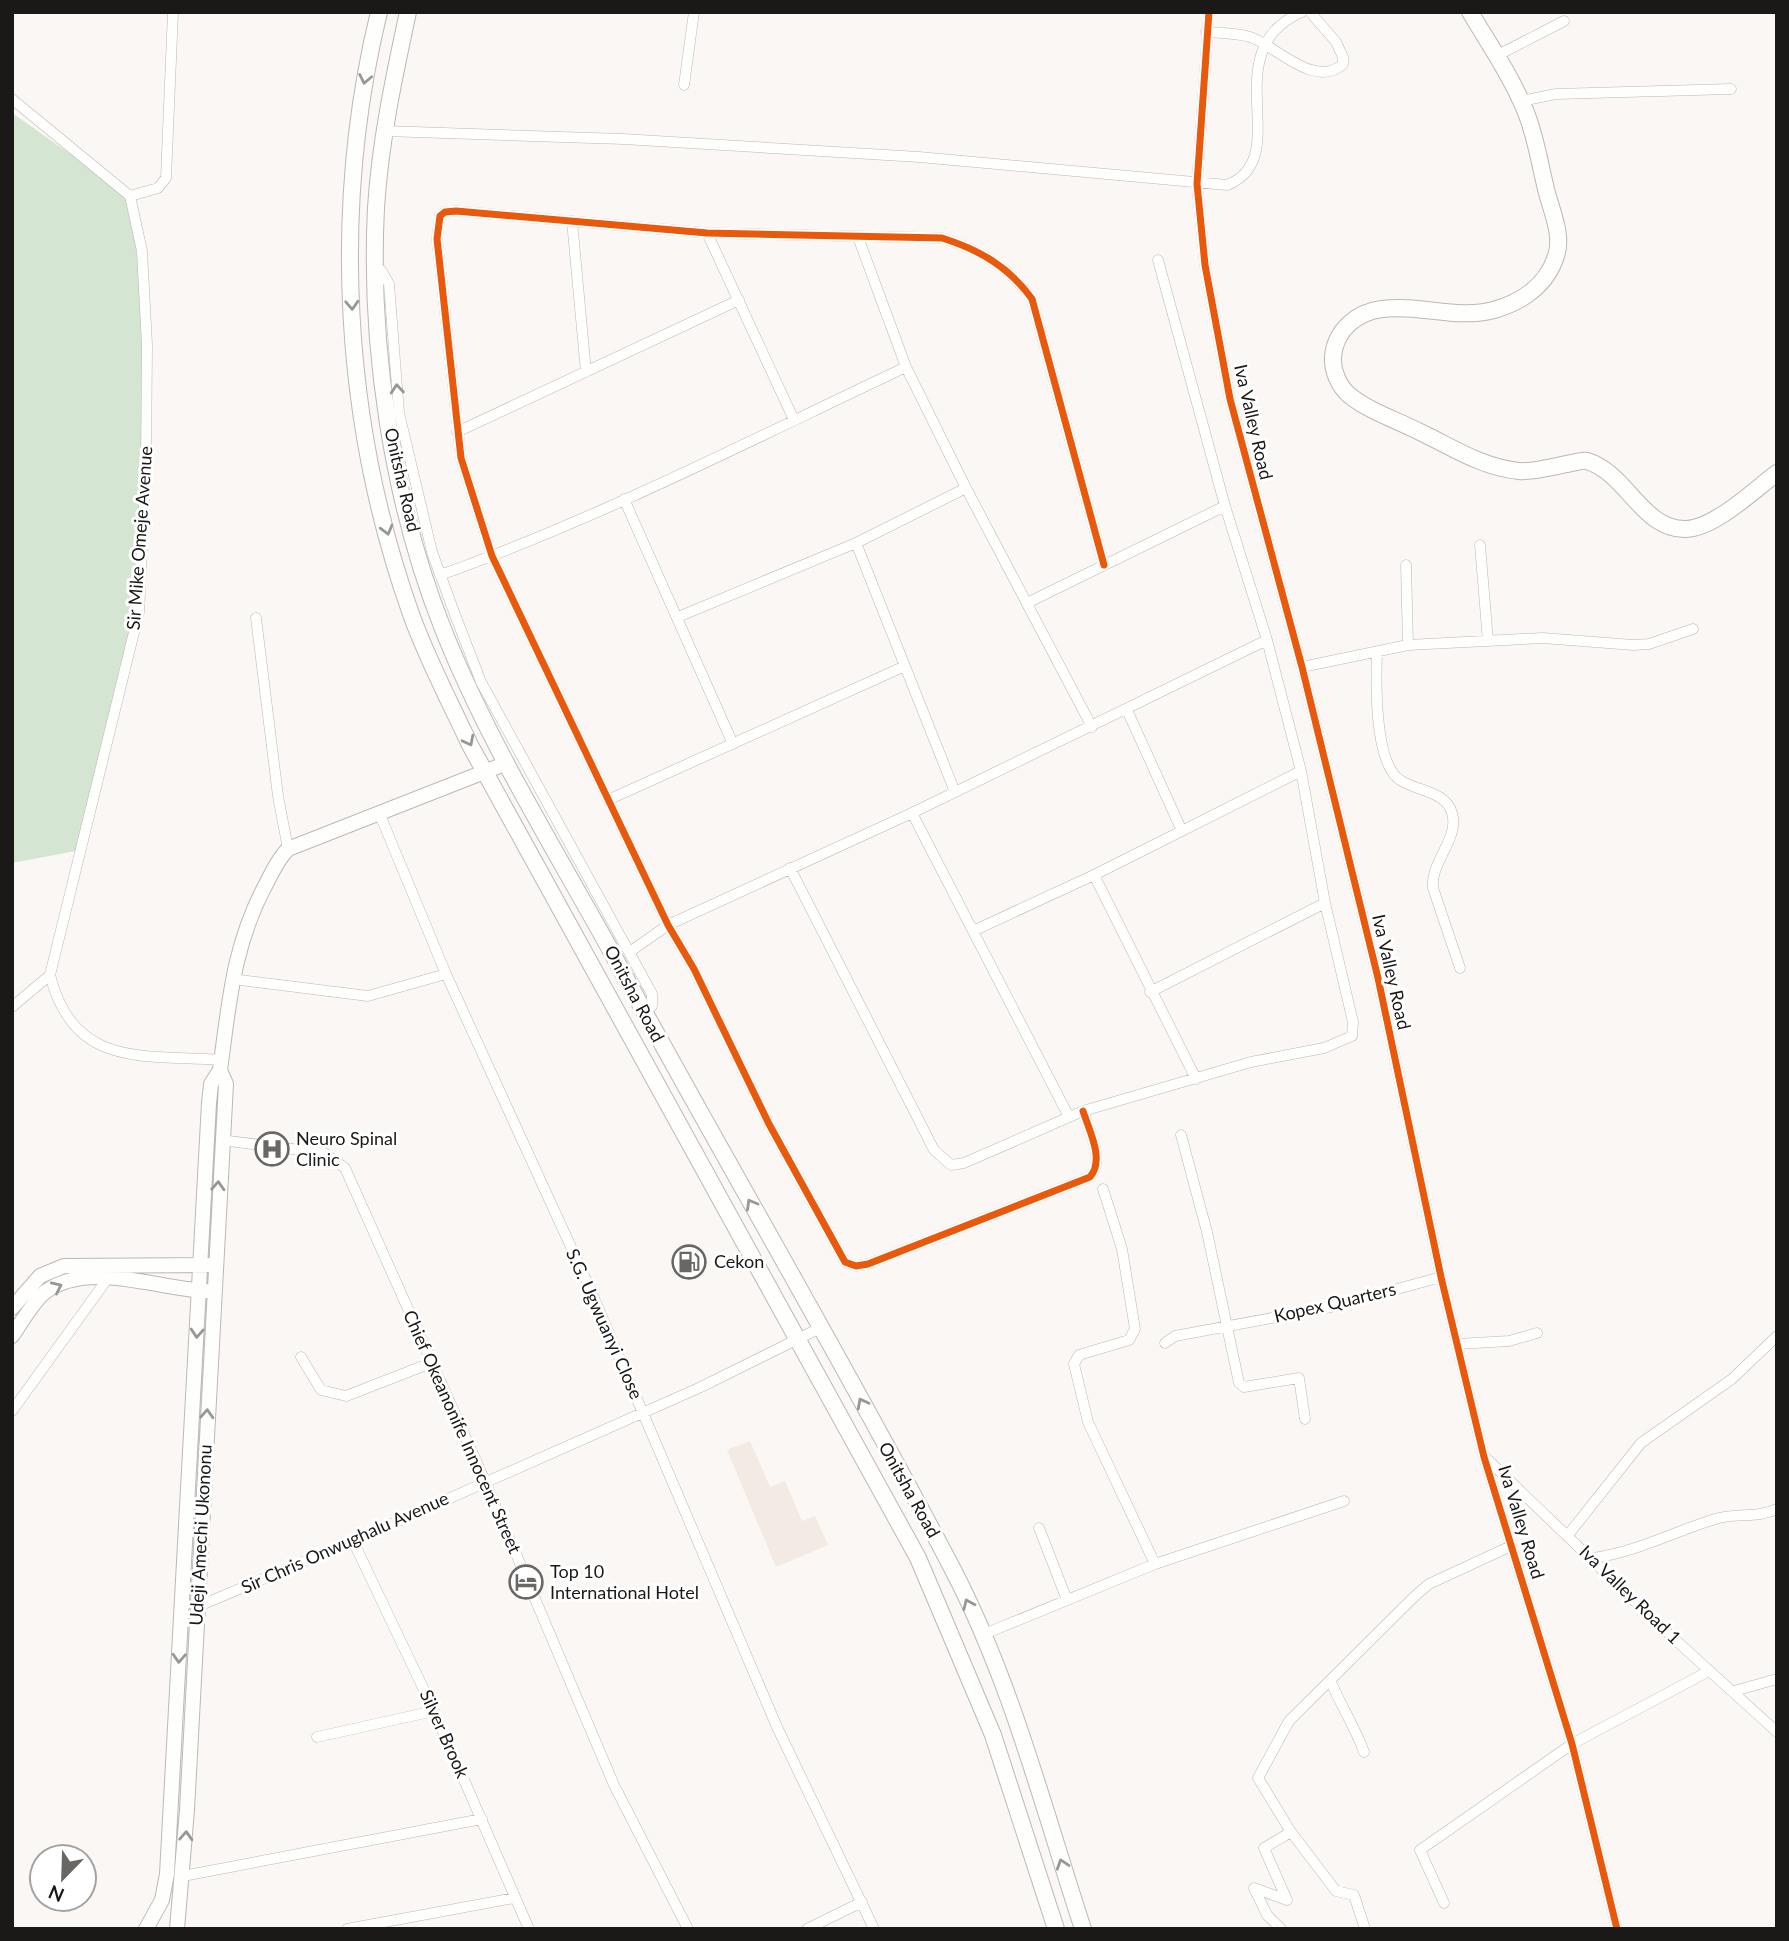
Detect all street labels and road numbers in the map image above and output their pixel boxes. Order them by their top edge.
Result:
street label: Iva Valley Road [1230,362,1278,482]
street label: Onitsha Road [380,425,426,534]
street label: Sir Mike Omeje Avenue [122,445,156,631]
street label: Iva Valley Road [1368,912,1416,1032]
street label: Onitsha Road [600,941,670,1046]
street label: S.G. Ugwuanyi Close [562,1245,648,1402]
street label: Kopex Quarters [1272,1277,1398,1327]
street label: Chief Okeanonife Innocent Street [399,1307,527,1557]
street label: Onitsha Road [874,1438,945,1541]
street label: Udeji Amechi Ukononu [184,1444,216,1626]
street label: Iva Valley Road [1494,1462,1550,1581]
street label: Sir Chris Onwughalu Avenue [237,1486,452,1598]
street label: Iva Valley Road 1 [1575,1540,1686,1648]
street label: Silver Brook [416,1686,475,1782]

